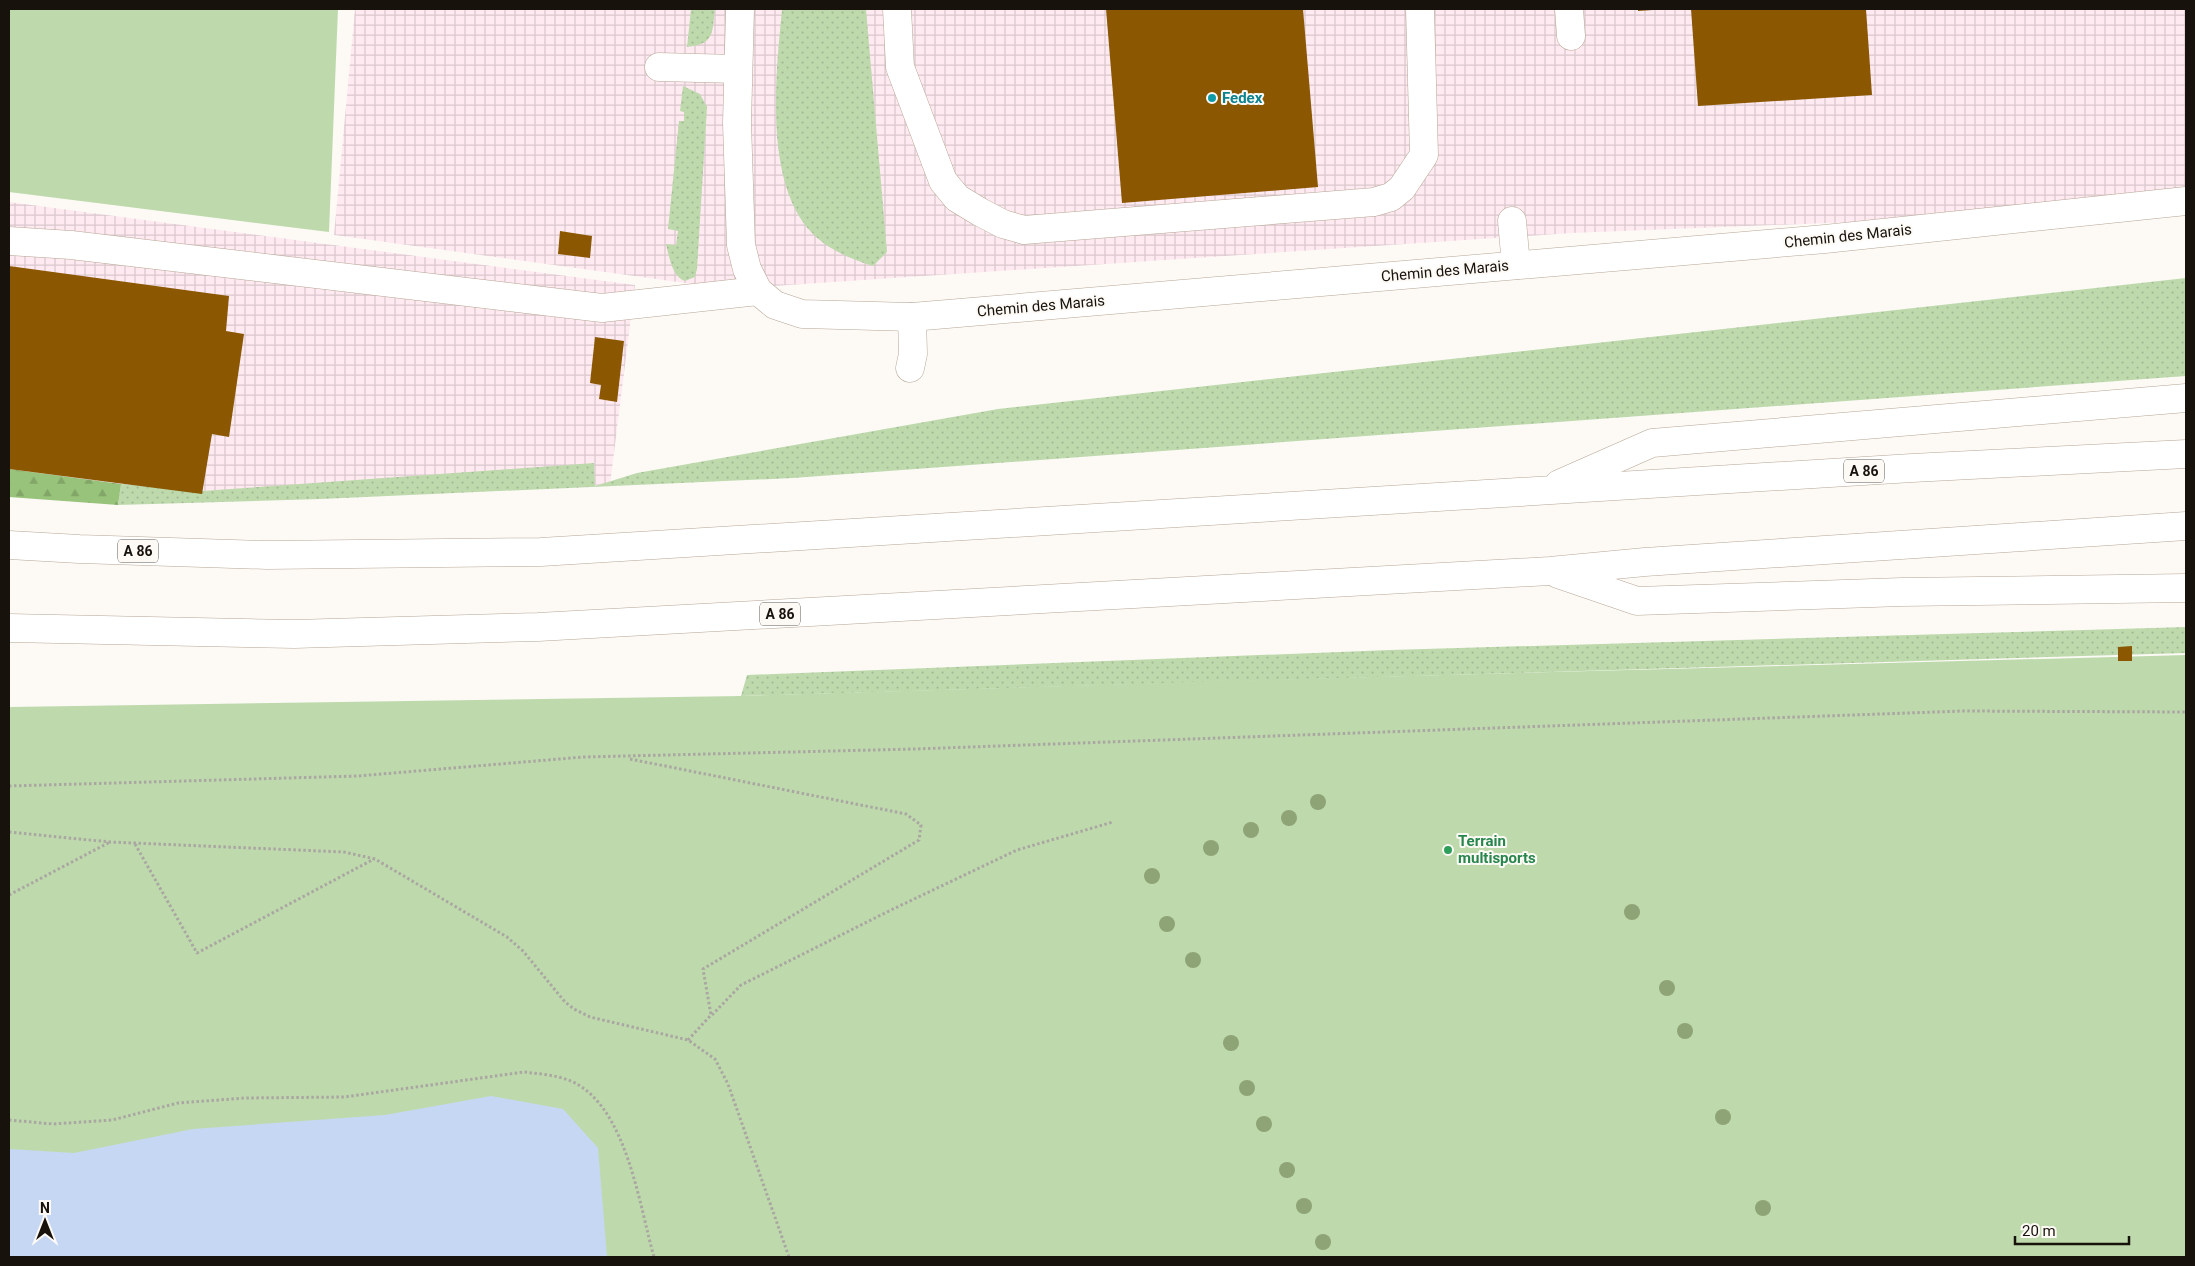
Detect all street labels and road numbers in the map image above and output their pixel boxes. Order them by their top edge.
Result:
street label: Chemin des Marais [1783,220,1913,252]
street label: Chemin des Marais [1380,256,1510,286]
street label: Chemin des Marais [976,291,1106,321]
road number: A 86 [1844,460,1884,482]
road number: A 86 [118,540,158,562]
road number: A 86 [760,602,800,626]

